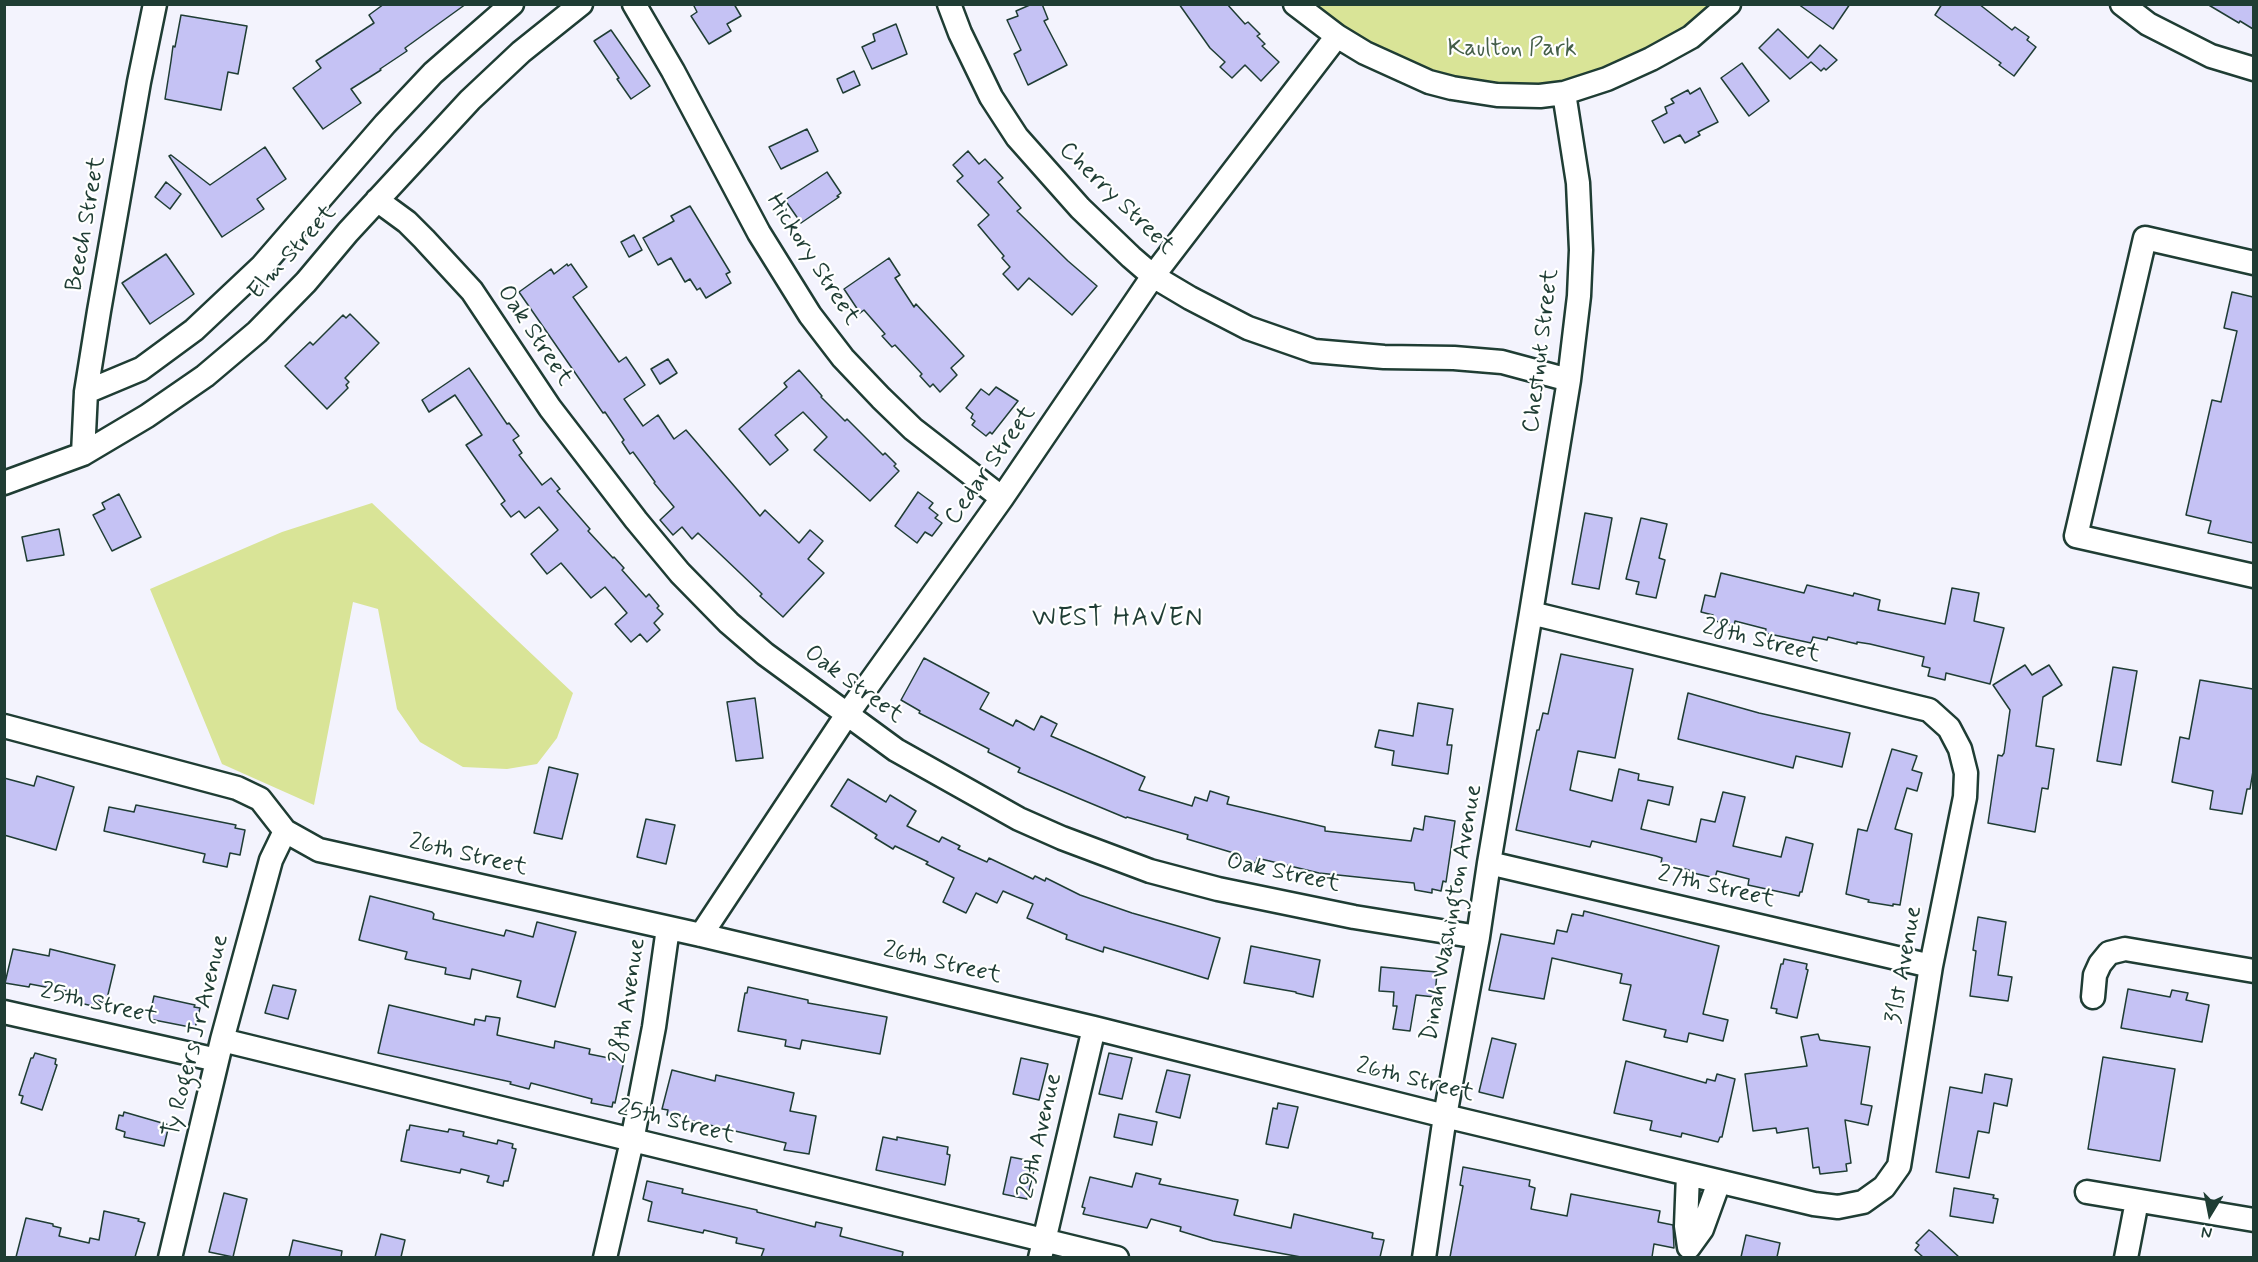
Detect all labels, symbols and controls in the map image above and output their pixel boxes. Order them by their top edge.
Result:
park label: Kaulton Park [1447,36,1577,64]
street label: Cherry Street [1052,136,1180,262]
street label: Beech Street [61,154,113,294]
street label: Hickory Street [759,189,865,331]
street label: Elm Street [243,199,343,307]
street label: Chestnut Street [1518,267,1566,435]
street label: Oak Street [490,280,578,392]
street label: Cedar Street [939,401,1043,531]
district label: WEST HAVEN [1029,604,1207,636]
street label: 28th Street [1699,613,1823,671]
street label: Oak Street [798,639,908,731]
street label: Dinah Washington Avenue [1416,782,1490,1044]
street label: 26th Street [406,828,530,884]
street label: Oak Street [1224,848,1342,900]
street label: 27th Street [1655,861,1777,915]
street label: 31st Avenue [1880,904,1930,1026]
street label: Ty Rogers Jr Avenue [158,932,236,1140]
street label: 28th Avenue [605,936,653,1066]
street label: 26th Street [880,936,1004,992]
street label: 25th Street [37,977,161,1033]
street label: 26th Street [1353,1052,1477,1110]
street label: 29th Avenue [1013,1070,1069,1202]
street label: 25th Street [614,1095,738,1151]
north arrow [2180,1184,2240,1244]
text: N [2200,1221,2214,1243]

